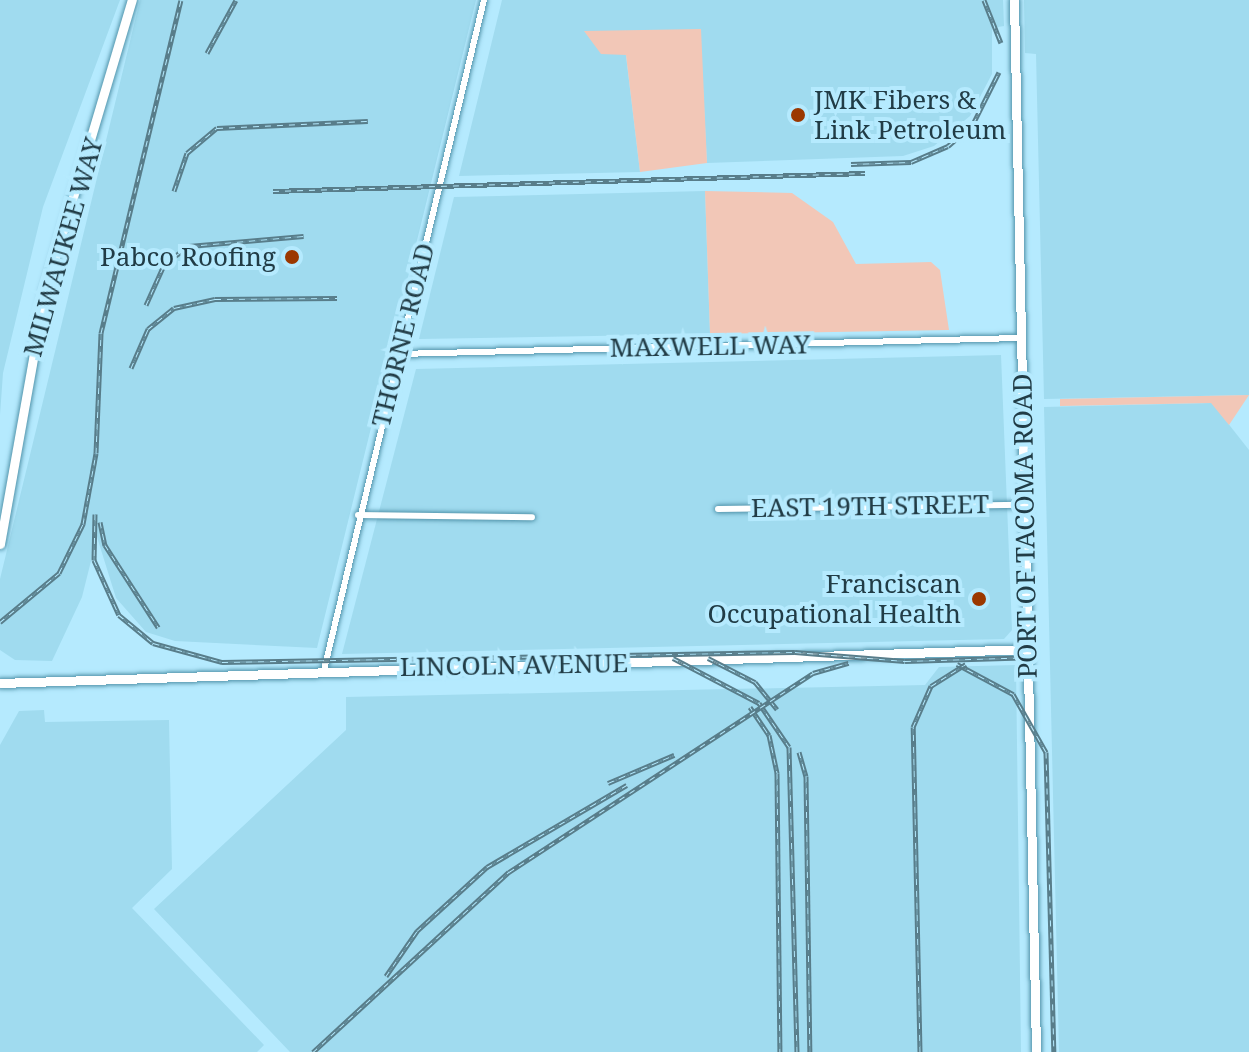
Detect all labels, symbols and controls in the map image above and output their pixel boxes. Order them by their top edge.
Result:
place label: JMK Fibers & Link Petroleum [814,84,1006,146]
marker: JMK Fibers & Link Petroleum [789,106,807,124]
street label: MILWAUKEE WAY [17,134,109,360]
street label: THORNE ROAD [365,240,441,430]
place label: Pabco Roofing [100,241,276,273]
marker: Pabco Roofing [283,248,301,266]
street label: MAXWELL WAY [609,329,811,363]
street label: PORT OF TACOMA ROAD [1007,373,1043,679]
street label: EAST 19TH STREET [751,488,989,524]
place label: Franciscan Occupational Health [707,568,961,630]
marker: Franciscan Occupational Health [968,588,990,610]
street label: LINCOLN AVENUE [400,647,628,683]

